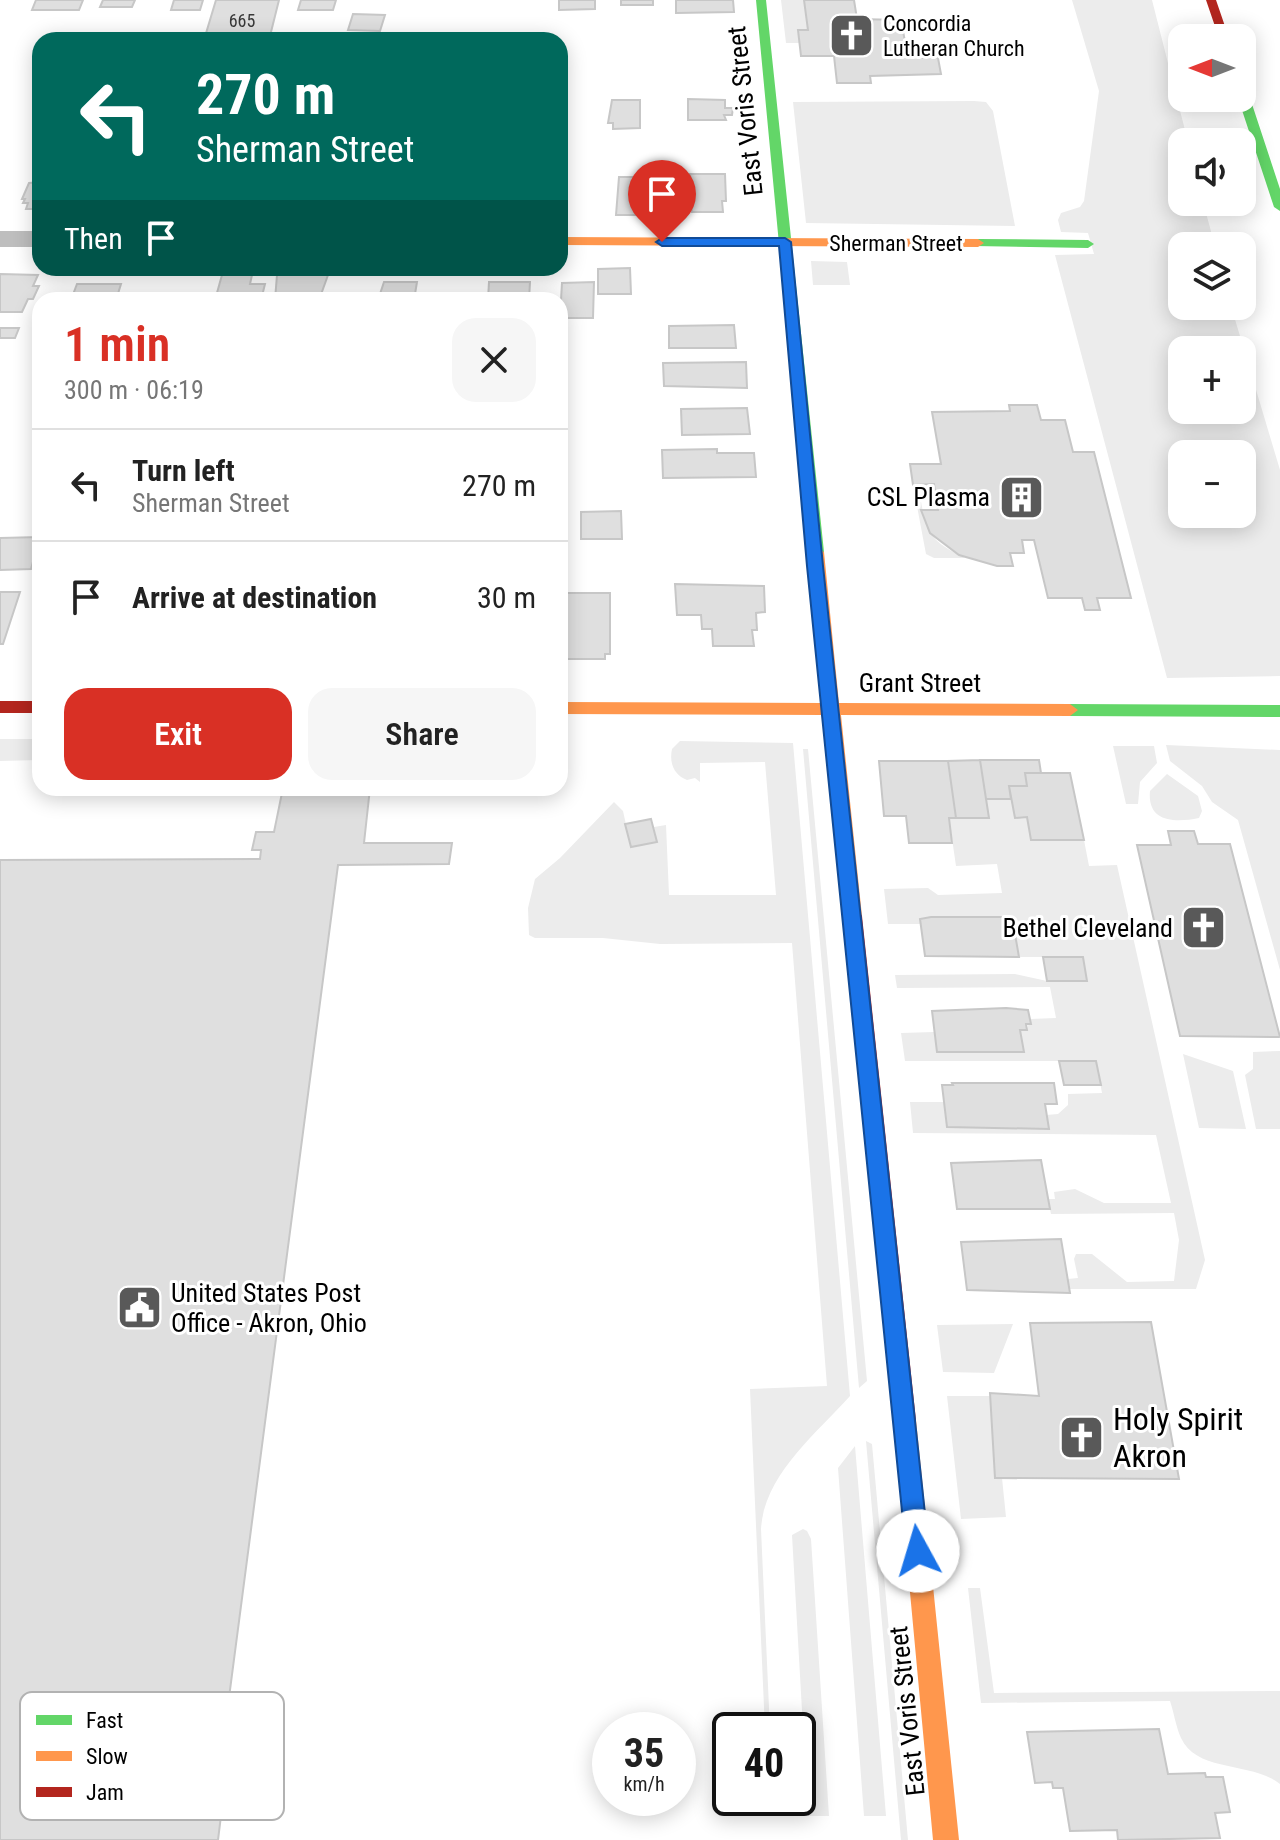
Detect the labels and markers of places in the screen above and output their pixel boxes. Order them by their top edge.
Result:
place label: Concordia Lutheran Church [883,11,1025,61]
church icon: Concordia Lutheran Church [828,12,876,60]
pin [628,160,696,242]
building icon: CSL Plasma [997,473,1045,521]
place label: CSL Plasma [867,482,990,512]
church icon: Bethel Cleveland [1180,904,1228,952]
place label: Bethel Cleveland [1002,913,1173,943]
place label: United States Post Office - Akron, Ohio [171,1278,367,1338]
public building icon: United States Post Office - Akron, Ohio [116,1284,164,1332]
place label: Holy Spirit Akron [1113,1400,1243,1475]
church icon: Holy Spirit Akron [1058,1413,1106,1461]

